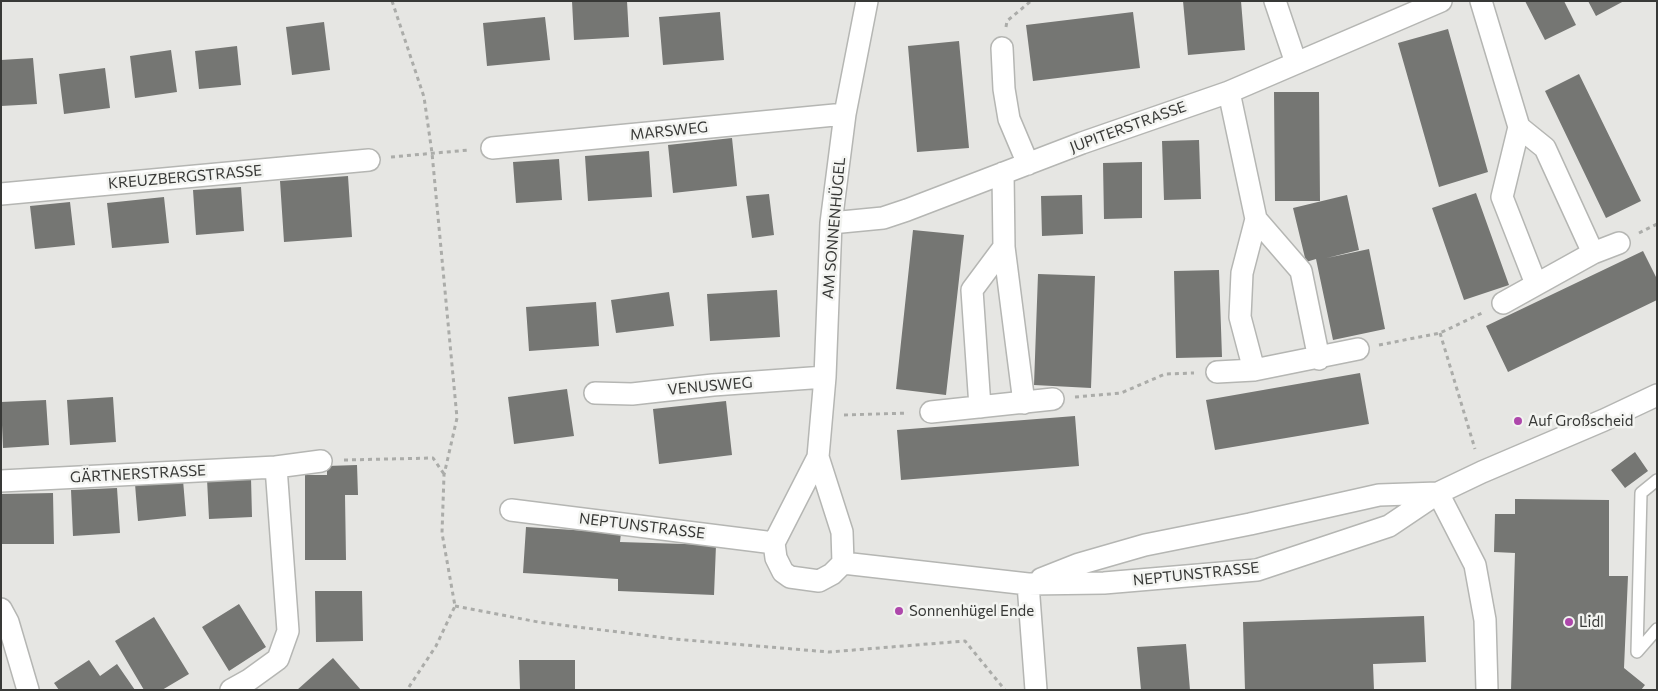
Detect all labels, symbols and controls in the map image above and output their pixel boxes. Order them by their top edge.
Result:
street label: JUPITERSTRASSE [1067,98,1189,156]
street label: MARSWEG [629,118,709,144]
street label: AM SONNENHÜGEL [819,156,849,300]
street label: KREUZBERGSTRASSE [107,161,263,193]
street label: VENUSWEG [667,373,753,399]
place label: Auf Großscheid [1528,412,1633,430]
marker: Auf Großscheid [1512,415,1524,427]
street label: GÄRTNERSTRASSE [70,461,206,487]
street label: NEPTUNSTRASSE [578,509,706,543]
street label: NEPTUNSTRASSE [1132,558,1260,590]
place label: Sonnenhügel Ende [909,602,1034,620]
marker: Sonnenhügel Ende [893,605,905,617]
place label: Lidl [1579,613,1604,631]
marker: Lidl [1563,616,1575,628]

